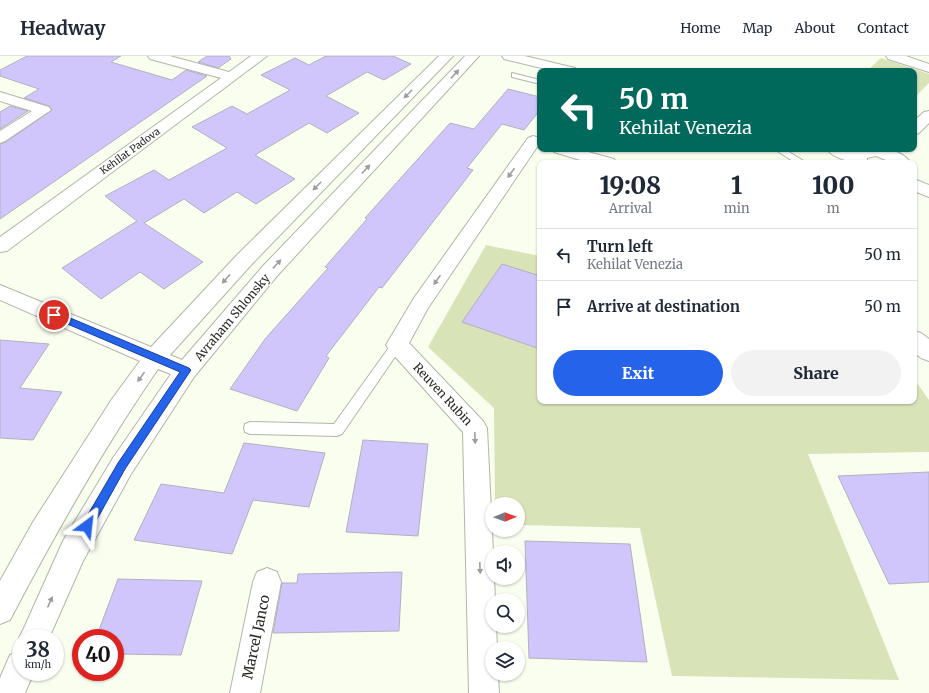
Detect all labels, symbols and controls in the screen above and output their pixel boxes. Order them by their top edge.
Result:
text: Headway [20,16,106,40]
text: Home [680,19,721,37]
text: Map [743,19,772,37]
text: About [794,19,835,37]
text: Contact [857,19,909,37]
one-way arrow [450,69,460,79]
text: 50 m [619,81,688,117]
icon: left [553,84,605,136]
one-way arrow [403,89,413,99]
text: Kehilat Venezia [619,116,752,139]
street label: Kehilat Padova [97,124,163,177]
one-way arrow [361,164,371,174]
one-way arrow [507,168,515,178]
text: 19:08 [600,170,661,201]
text: 1 [731,170,742,201]
text: 100 [812,170,854,201]
one-way arrow [312,181,322,191]
text: Arrival [609,200,652,217]
text: min [724,200,750,217]
text: m [827,200,840,217]
text: Turn left [587,237,653,256]
icon: left [553,244,575,266]
text: 50 m [864,245,901,264]
text: Kehilat Venezia [587,256,683,273]
one-way arrow [272,259,282,269]
street label: Avraham Shlonsky [190,270,273,364]
one-way arrow [222,274,231,285]
one-way arrow [433,275,441,285]
icon: arrive [553,296,575,318]
text: Arrive at destination [587,297,740,316]
text: 50 m [864,297,901,316]
pin [37,298,71,332]
icon: arrive [43,304,65,326]
button: Exit [553,350,723,396]
button: Share [731,350,901,396]
street label: Reuven Rubin [410,360,476,428]
one-way arrow [137,372,145,382]
one-way arrow [472,432,479,444]
north arrow [485,497,525,537]
map controls [485,497,525,681]
position arrow [66,505,108,547]
button: sound [485,545,525,585]
one-way arrow [477,562,483,575]
street label: Marcel Janco [238,593,274,681]
button: search [485,593,525,633]
one-way arrow [47,596,53,608]
speed limit sign: 40 [72,629,124,681]
text: 38 [26,637,50,662]
button: layers [485,641,525,681]
text: km/h [25,658,51,671]

